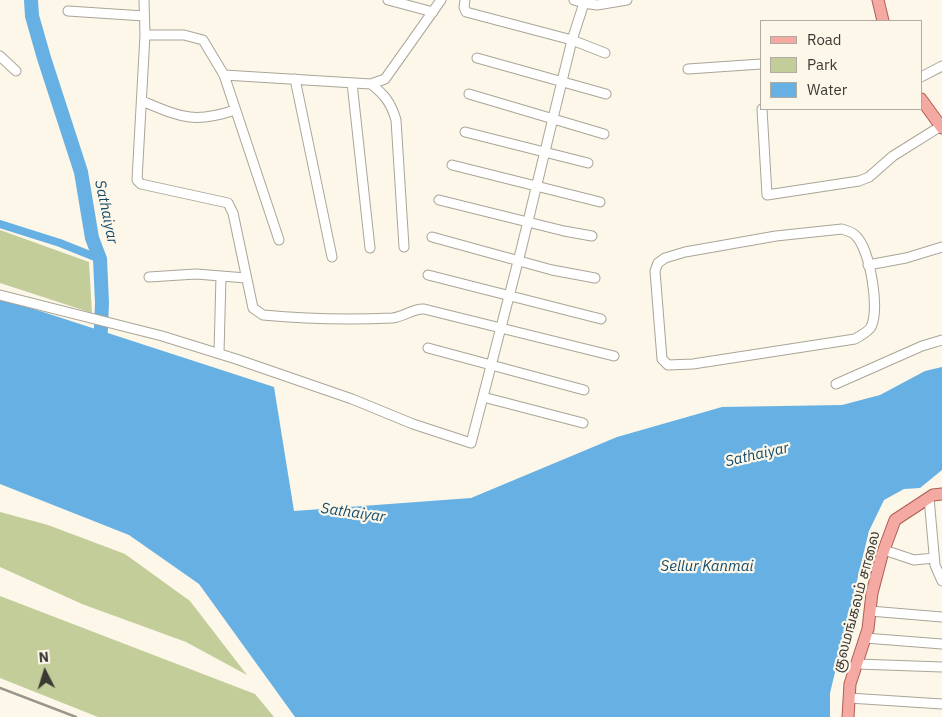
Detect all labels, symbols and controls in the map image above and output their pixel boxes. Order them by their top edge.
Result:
legend [760,20,922,110]
text: Road [807,30,842,49]
text: Park [807,55,837,74]
text: Water [807,80,847,99]
water label: Sathaiyar [90,178,122,246]
water label: Sathaiyar [723,439,791,471]
water label: Sathaiyar [320,500,386,526]
street label: குலமங்கலம் சாலை [830,529,884,675]
water label: Sellur Kanmai [661,558,753,576]
north arrow [20,647,70,697]
text: N [38,648,50,666]

